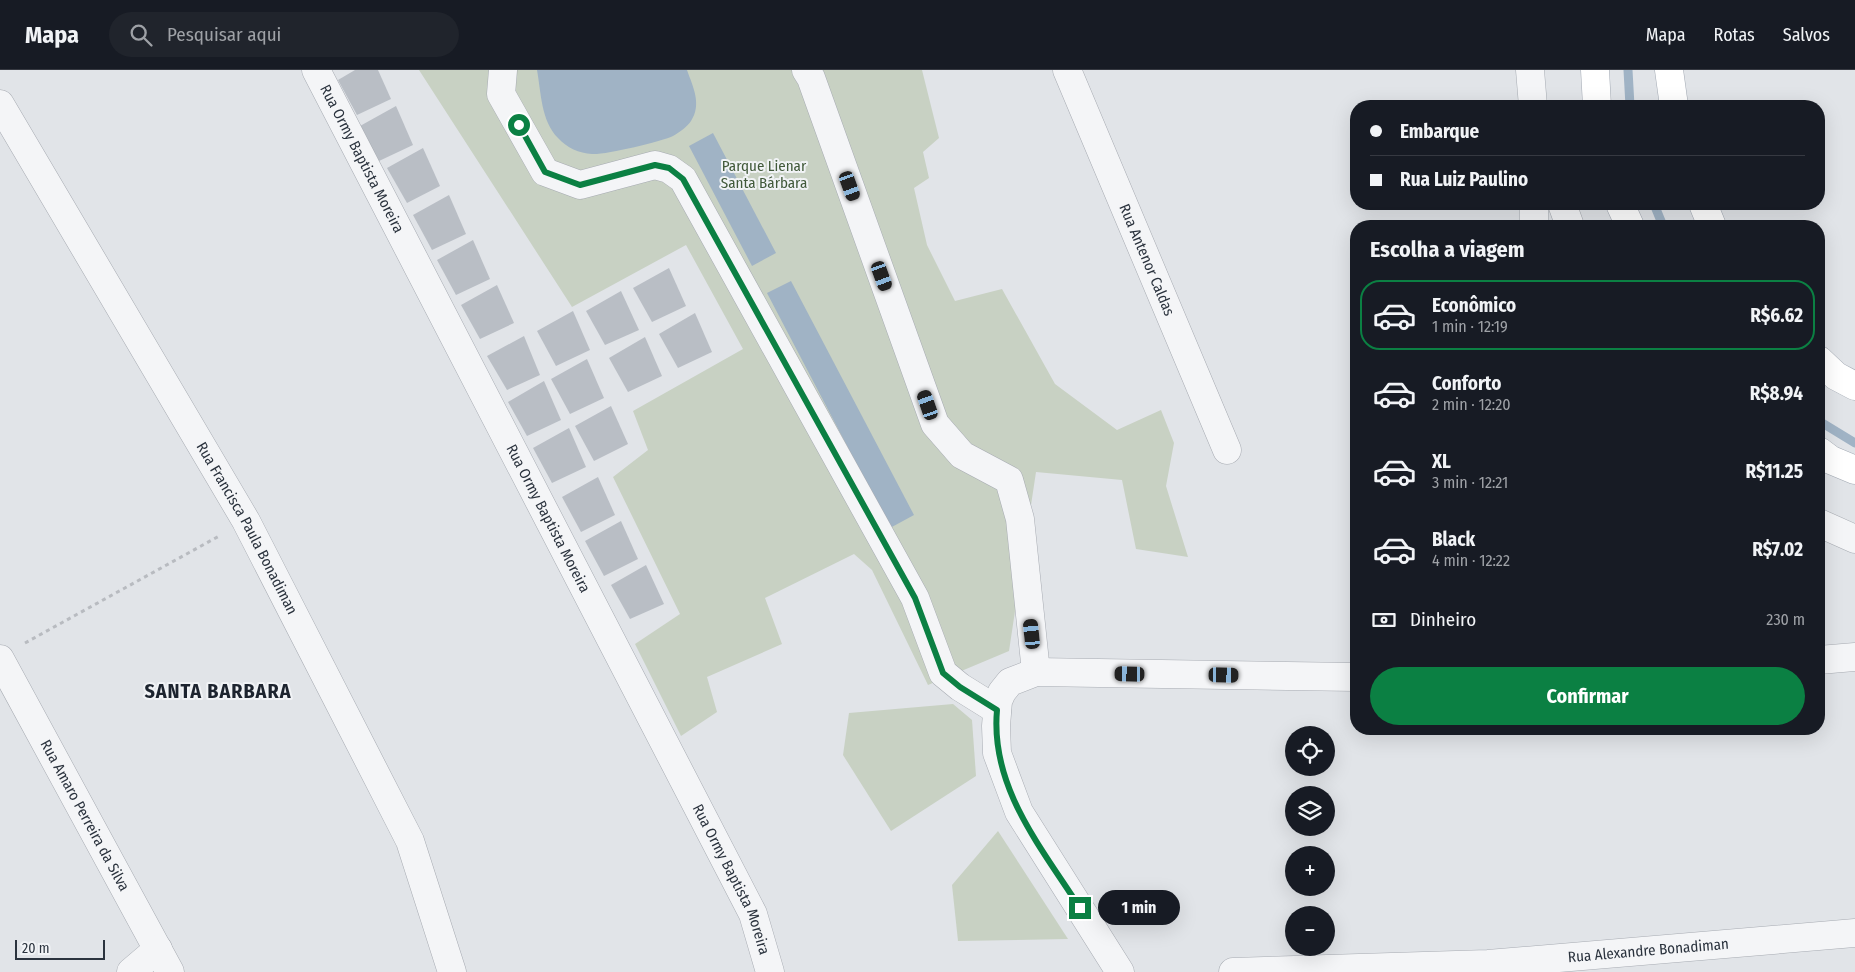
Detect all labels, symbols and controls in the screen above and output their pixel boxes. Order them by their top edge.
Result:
search box [109,12,459,57]
text: Mapa [25,21,79,49]
icon: search [127,21,155,49]
text: Pesquisar aqui [167,23,281,46]
text: Mapa [1646,24,1686,46]
text: Rotas [1714,24,1755,46]
text: Salvos [1783,24,1830,46]
street label: Rua Ormy Baptista Moreira [316,82,408,236]
route start [508,114,530,136]
text: Embarque [1400,120,1479,143]
park label: Parque Lienar Santa Bárbara [721,157,807,192]
text: Rua Luiz Paulino [1400,168,1528,191]
car [837,169,862,203]
street label: Rua Antenor Caldas [1115,201,1178,319]
text: Escolha a viagem [1370,236,1525,263]
car [869,259,894,293]
icon: car [1372,293,1417,338]
text: Econômico [1432,294,1516,317]
text: R$6.62 [1750,304,1803,327]
text: 1 min · 12:19 [1432,317,1508,336]
icon: car [1372,371,1417,416]
text: Conforto [1432,372,1501,395]
text: R$8.94 [1750,382,1803,405]
car [916,388,939,422]
text: 2 min · 12:20 [1432,395,1511,414]
street label: Rua Francisca Paula Bonadiman [192,439,301,617]
street label: Rua Ormy Baptista Moreira [502,441,594,596]
icon: car [1372,449,1417,494]
text: XL [1432,450,1451,473]
text: R$11.25 [1746,460,1803,483]
text: 3 min · 12:21 [1432,473,1508,492]
icon: car [1372,527,1417,572]
text: Black [1432,528,1475,551]
text: R$7.02 [1752,538,1803,561]
text: 4 min · 12:22 [1432,551,1510,570]
icon: cash [1370,606,1398,634]
text: Dinheiro [1410,608,1476,631]
text: 230 m [1766,610,1805,629]
car [1022,618,1041,650]
car [1114,666,1145,682]
car [1208,667,1239,683]
button: Confirmar [1370,667,1805,725]
district label: SANTA BARBARA [144,679,292,703]
map controls [1285,726,1335,956]
button: locate [1285,726,1335,776]
street label: Rua Amaro Perreira da Silva [37,737,133,894]
button: layers [1285,786,1335,836]
street label: Rua Ormy Baptista Moreira [689,801,773,957]
button: + [1285,846,1335,896]
callout: 1 min [1098,890,1180,926]
route end [1069,897,1091,919]
text: 1 min [1122,898,1156,917]
button: − [1285,906,1335,956]
street label: Rua Alexandre Bonadiman [1567,935,1730,966]
scale bar [15,937,105,960]
text: 20 m [22,940,50,957]

